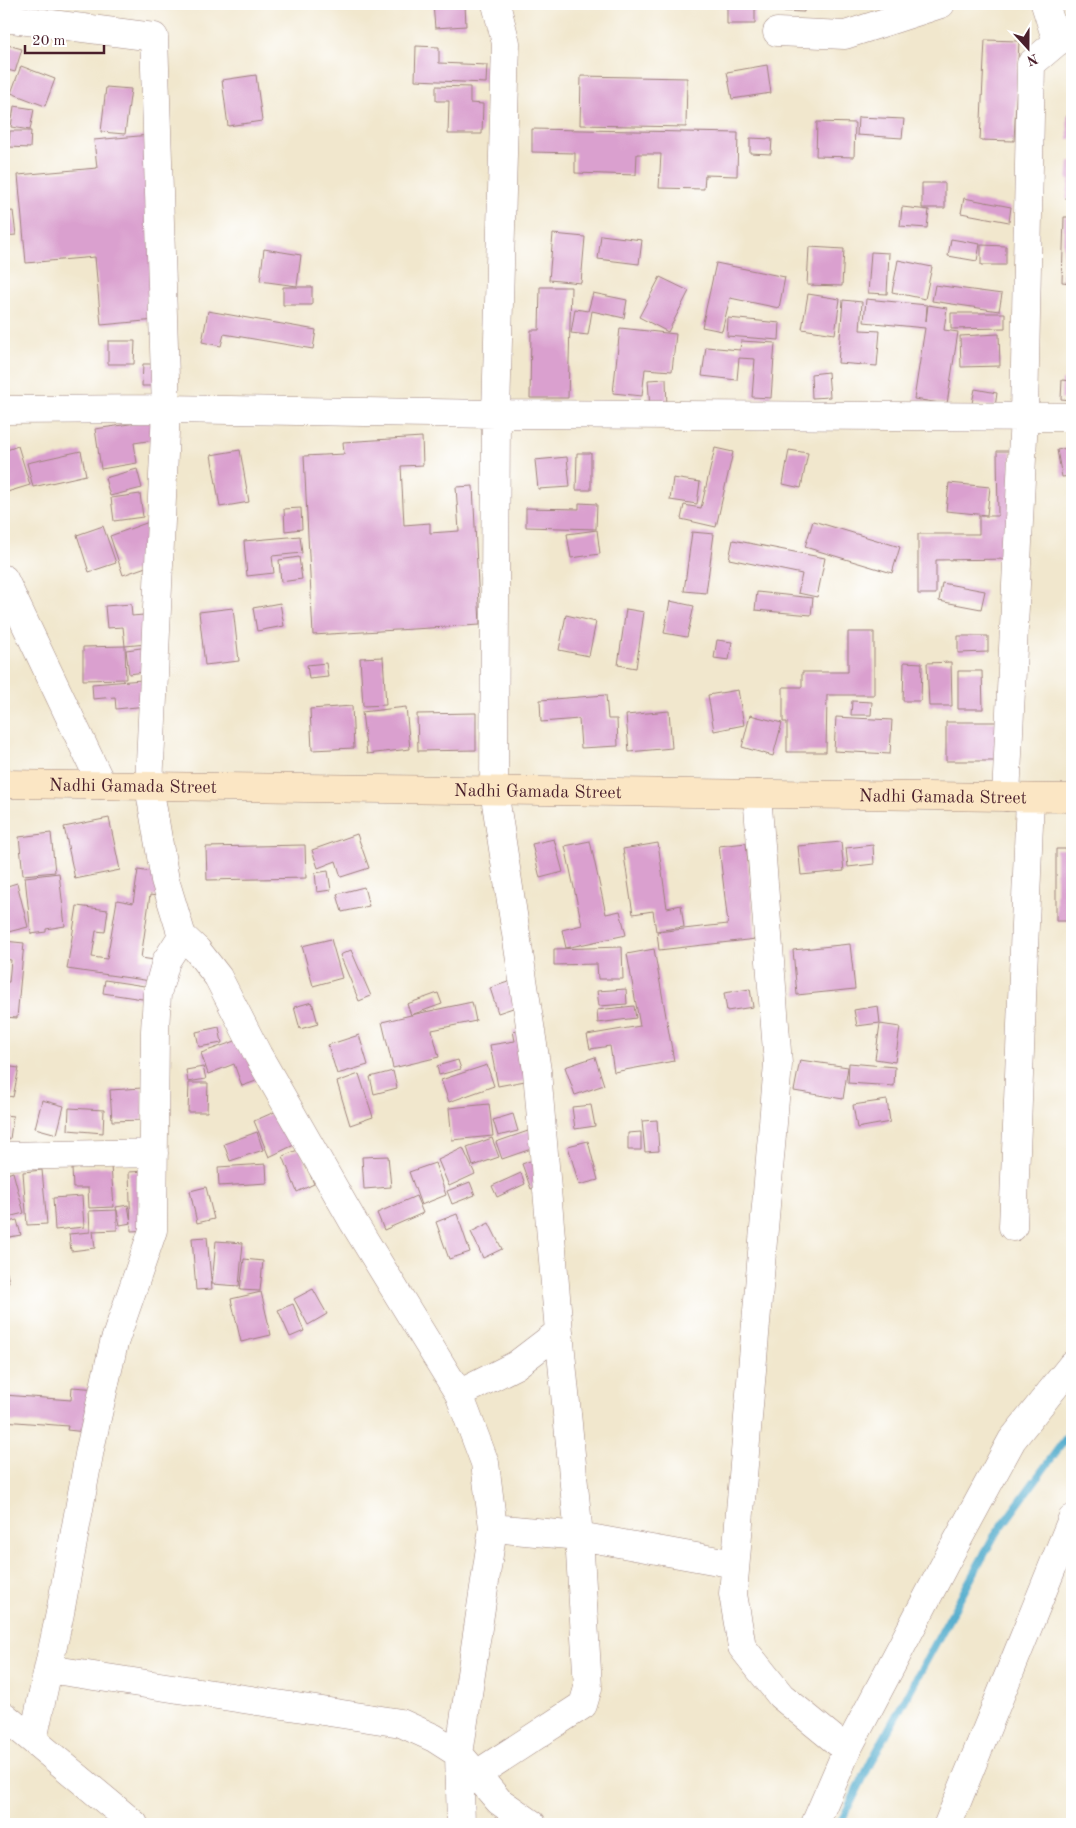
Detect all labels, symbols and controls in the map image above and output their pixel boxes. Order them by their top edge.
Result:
scale bar [25,22,104,54]
north arrow [1004,22,1054,72]
text: 20 m [32,34,66,49]
text: N [1025,51,1040,68]
street label: Nadhi Gamada Street [49,777,217,797]
street label: Nadhi Gamada Street [454,782,622,802]
street label: Nadhi Gamada Street [859,787,1027,807]

